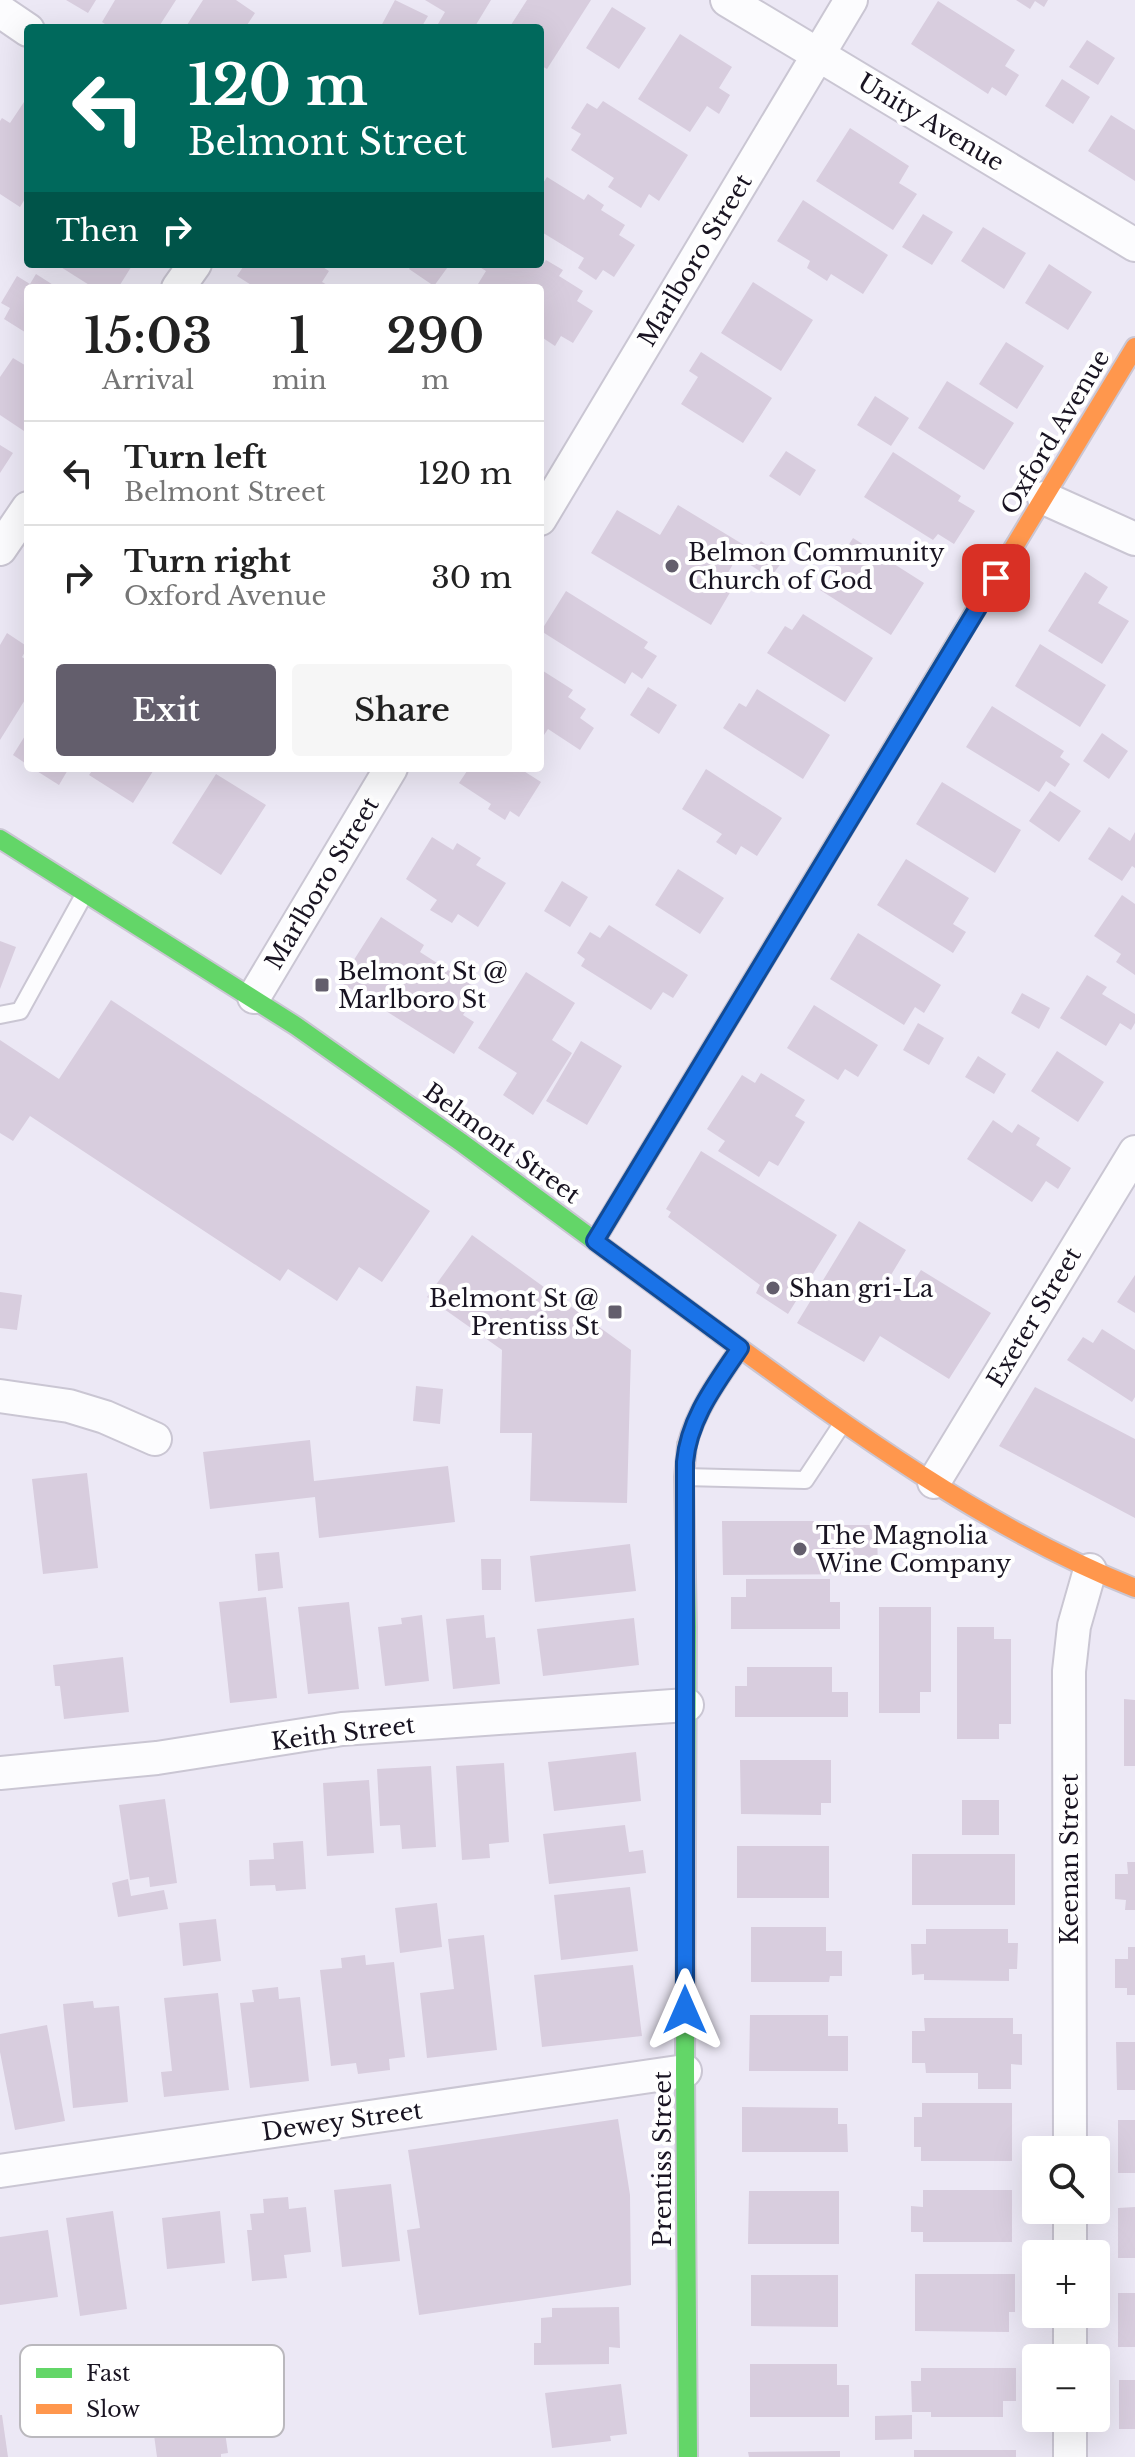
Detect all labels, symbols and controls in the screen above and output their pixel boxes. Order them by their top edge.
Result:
text: 120 m [188,51,368,120]
icon: left [56,56,160,160]
street label: Unity Avenue [853,67,1009,177]
text: Belmont Street [188,120,467,165]
street label: Marlboro Street [632,169,758,351]
icon: right [155,208,199,252]
text: Then [56,212,139,249]
text: 15:03 [84,306,212,366]
text: 1 [289,306,310,366]
text: 290 [386,306,484,366]
street label: Oxford Avenue [994,344,1116,520]
text: Arrival [102,364,194,396]
text: min [272,364,327,396]
text: m [421,364,449,396]
text: Turn left [124,439,267,476]
icon: left [56,451,100,495]
text: 120 m [418,455,512,492]
text: Belmont Street [124,476,326,508]
place label: Belmon Community Church of God [688,538,945,595]
text: Turn right [124,543,291,580]
pin [962,544,1030,612]
icon: right [56,555,100,599]
icon: arrive [974,556,1018,600]
marker: Belmon Community Church of God [663,557,681,575]
text: 30 m [431,559,512,596]
text: Oxford Avenue [124,580,326,612]
button: Exit [56,664,276,756]
button: Share [292,664,512,756]
street label: Marlboro Street [259,792,385,974]
place label: Belmont St @ Marlboro St [338,957,508,1014]
marker: Belmont St @ Marlboro St [313,976,331,994]
street label: Belmont Street [418,1077,586,1209]
street label: Exeter Street [981,1242,1087,1392]
place label: Shan gri-La [789,1274,934,1303]
marker: Shan gri-La [764,1279,782,1297]
place label: Belmont St @ Prentiss St [429,1284,599,1341]
marker: Belmont St @ Prentiss St [606,1303,624,1321]
place label: The Magnolia Wine Company [815,1521,1012,1578]
marker: The Magnolia Wine Company [791,1540,809,1558]
street label: Keith Street [269,1710,417,1756]
street label: Keenan Street [1055,1773,1084,1945]
position arrow [643,1968,727,2052]
street label: Prentiss Street [648,2071,677,2247]
street label: Dewey Street [260,2095,424,2147]
map controls [1022,2136,1110,2432]
button: search [1022,2136,1110,2224]
button: + [1022,2240,1110,2328]
button: − [1022,2344,1110,2432]
legend [20,2345,284,2437]
text: Fast [86,2360,131,2387]
text: Slow [86,2396,140,2423]

